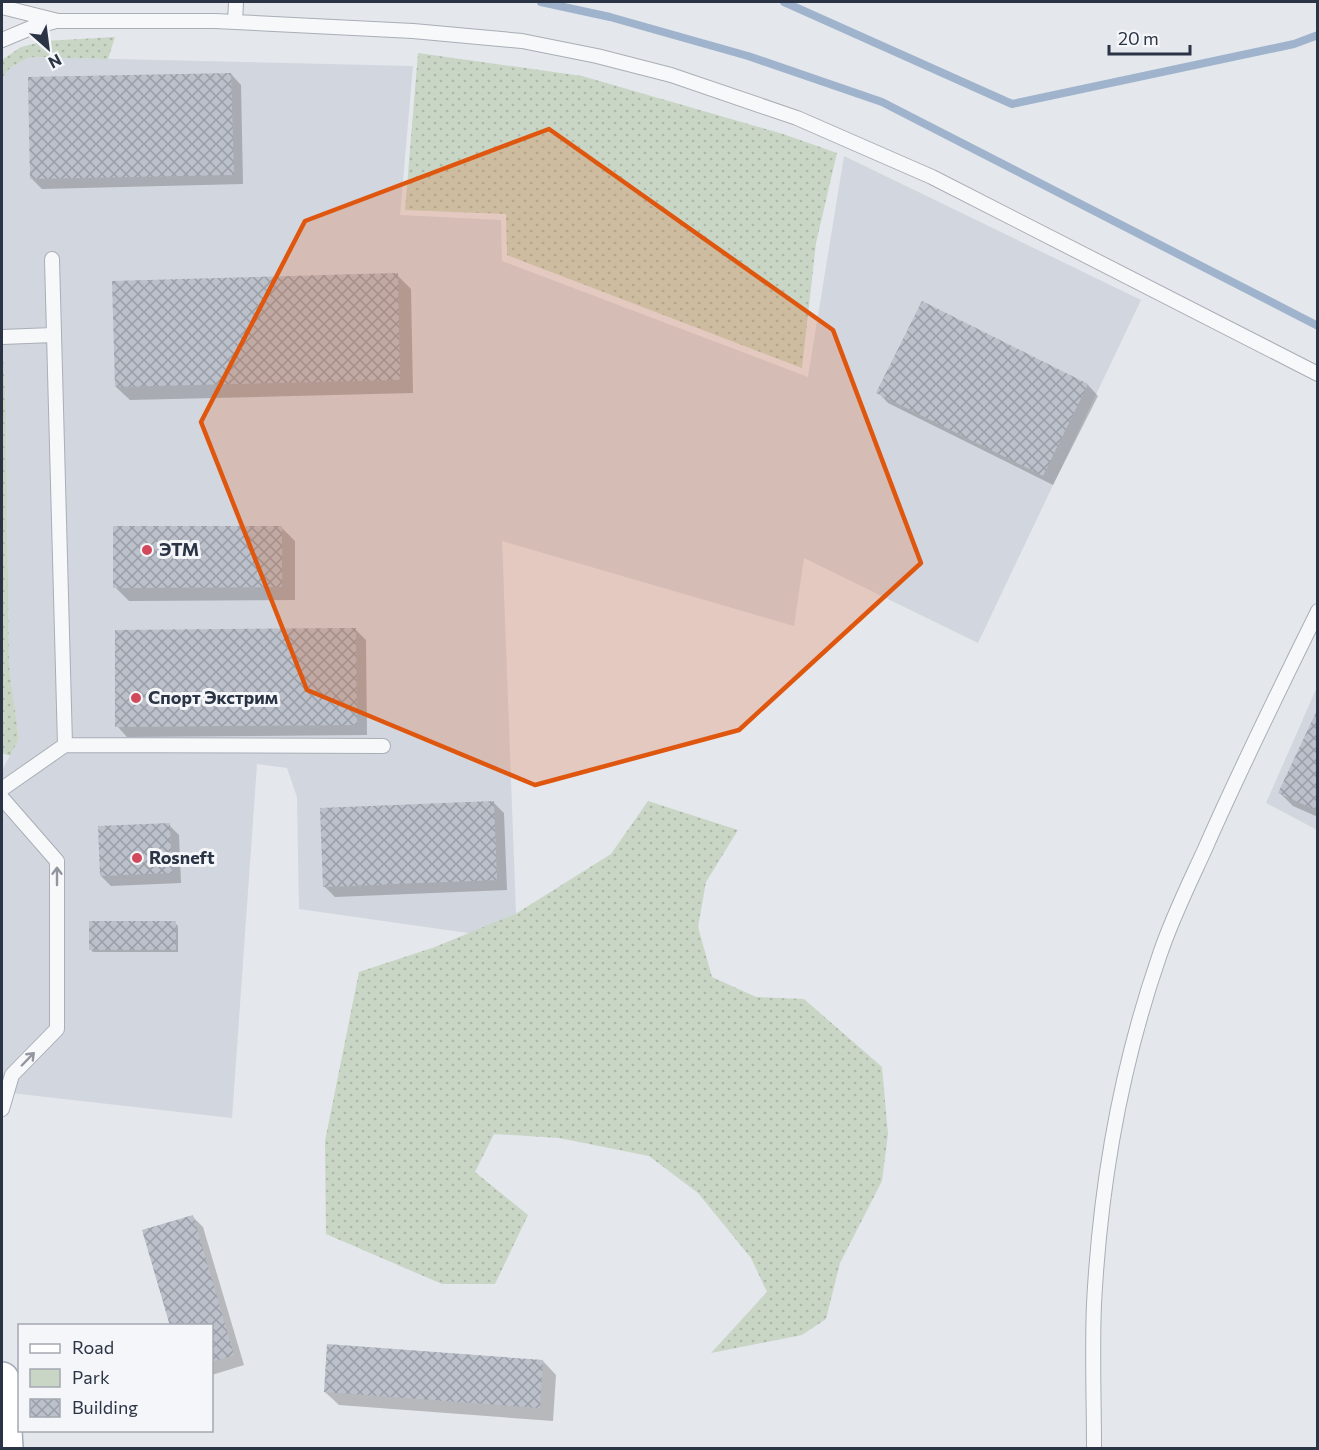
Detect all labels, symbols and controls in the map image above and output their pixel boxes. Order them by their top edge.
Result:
north arrow [18,18,78,78]
scale bar [1109,18,1190,56]
text: 20 m [1118,27,1159,49]
text: N [46,50,65,73]
place label: ЭТМ [159,538,199,560]
marker: ЭТМ [140,543,154,557]
place label: Спорт Экстрим [148,686,278,708]
marker: Спорт Экстрим [129,691,143,705]
place label: Rosneft [149,846,215,868]
marker: Rosneft [130,851,144,865]
one-way arrow [51,866,63,886]
one-way arrow [20,1051,35,1066]
legend [18,1324,213,1432]
text: Road [72,1336,114,1358]
text: Park [72,1366,110,1388]
text: Building [72,1396,138,1418]

